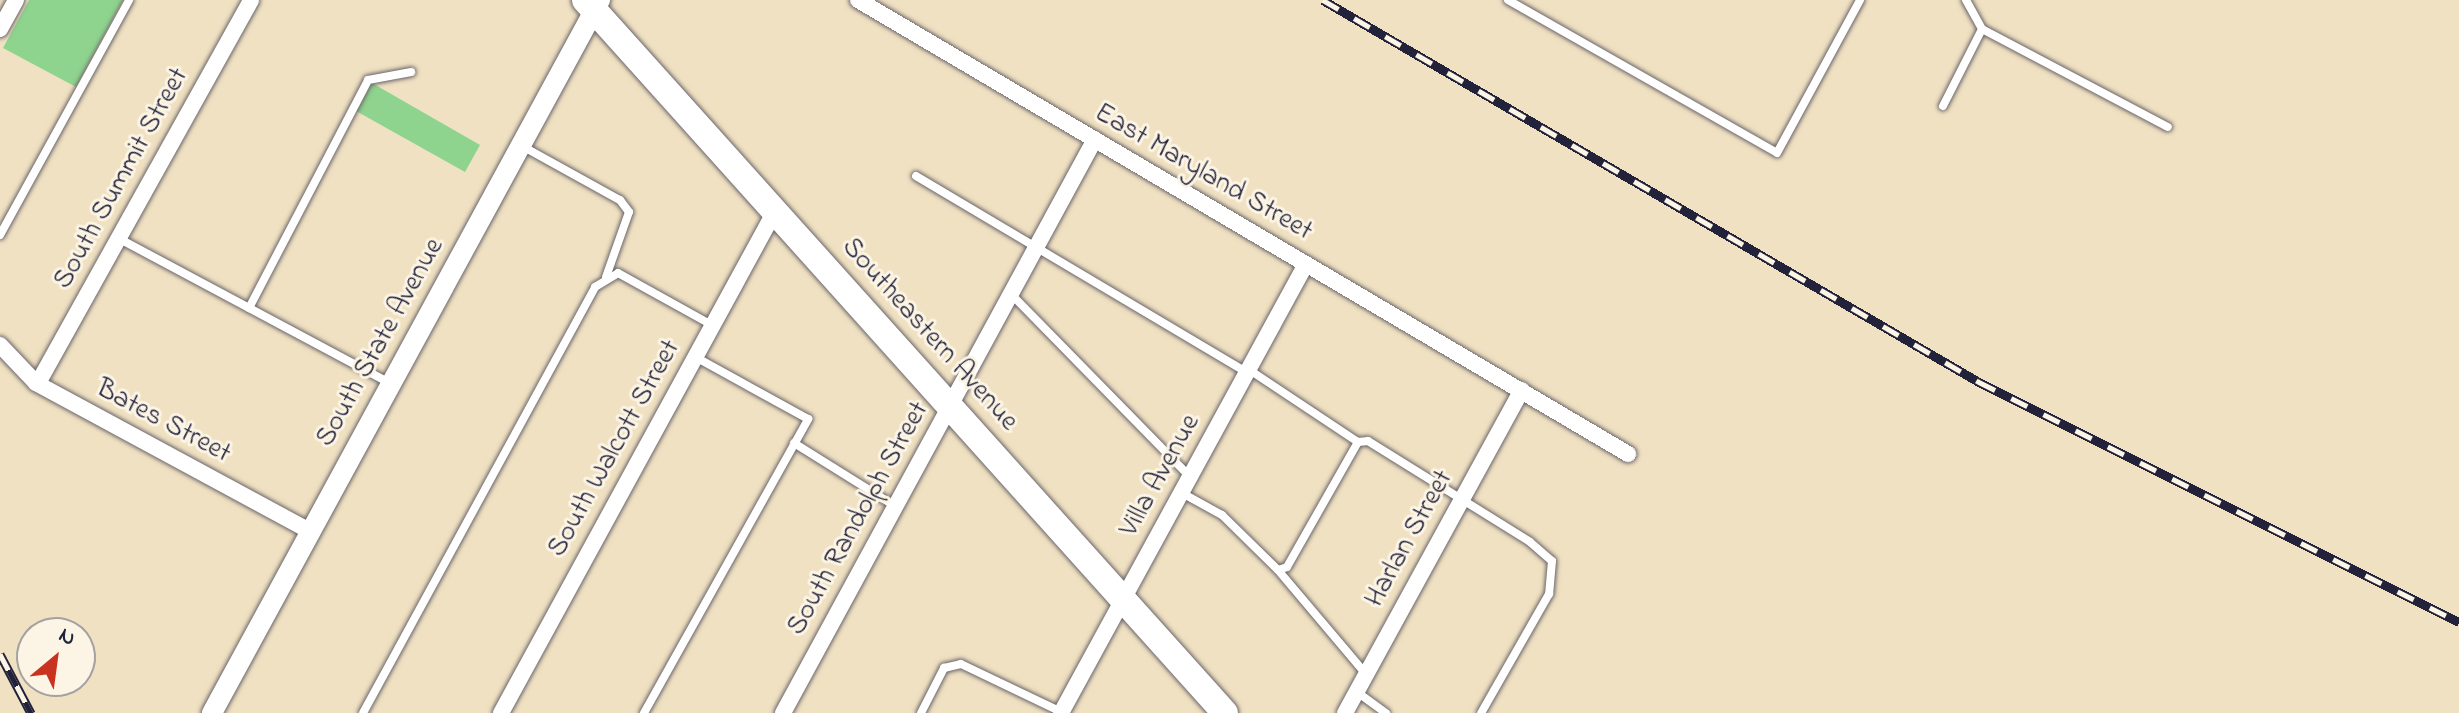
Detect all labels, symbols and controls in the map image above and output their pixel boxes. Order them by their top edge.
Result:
street label: South Summit Street [47,63,197,295]
street label: East Maryland Street [1088,97,1318,249]
street label: Southeastern Avenue [833,232,1025,438]
street label: South State Avenue [310,233,452,453]
street label: South Walcott Street [541,335,689,563]
street label: Bates Street [90,372,236,472]
street label: South Randolph Street [781,396,937,642]
street label: Villa Avenue [1114,409,1208,543]
street label: Harlan Street [1359,465,1461,613]
north arrow [16,617,96,697]
text: N [52,620,81,655]

